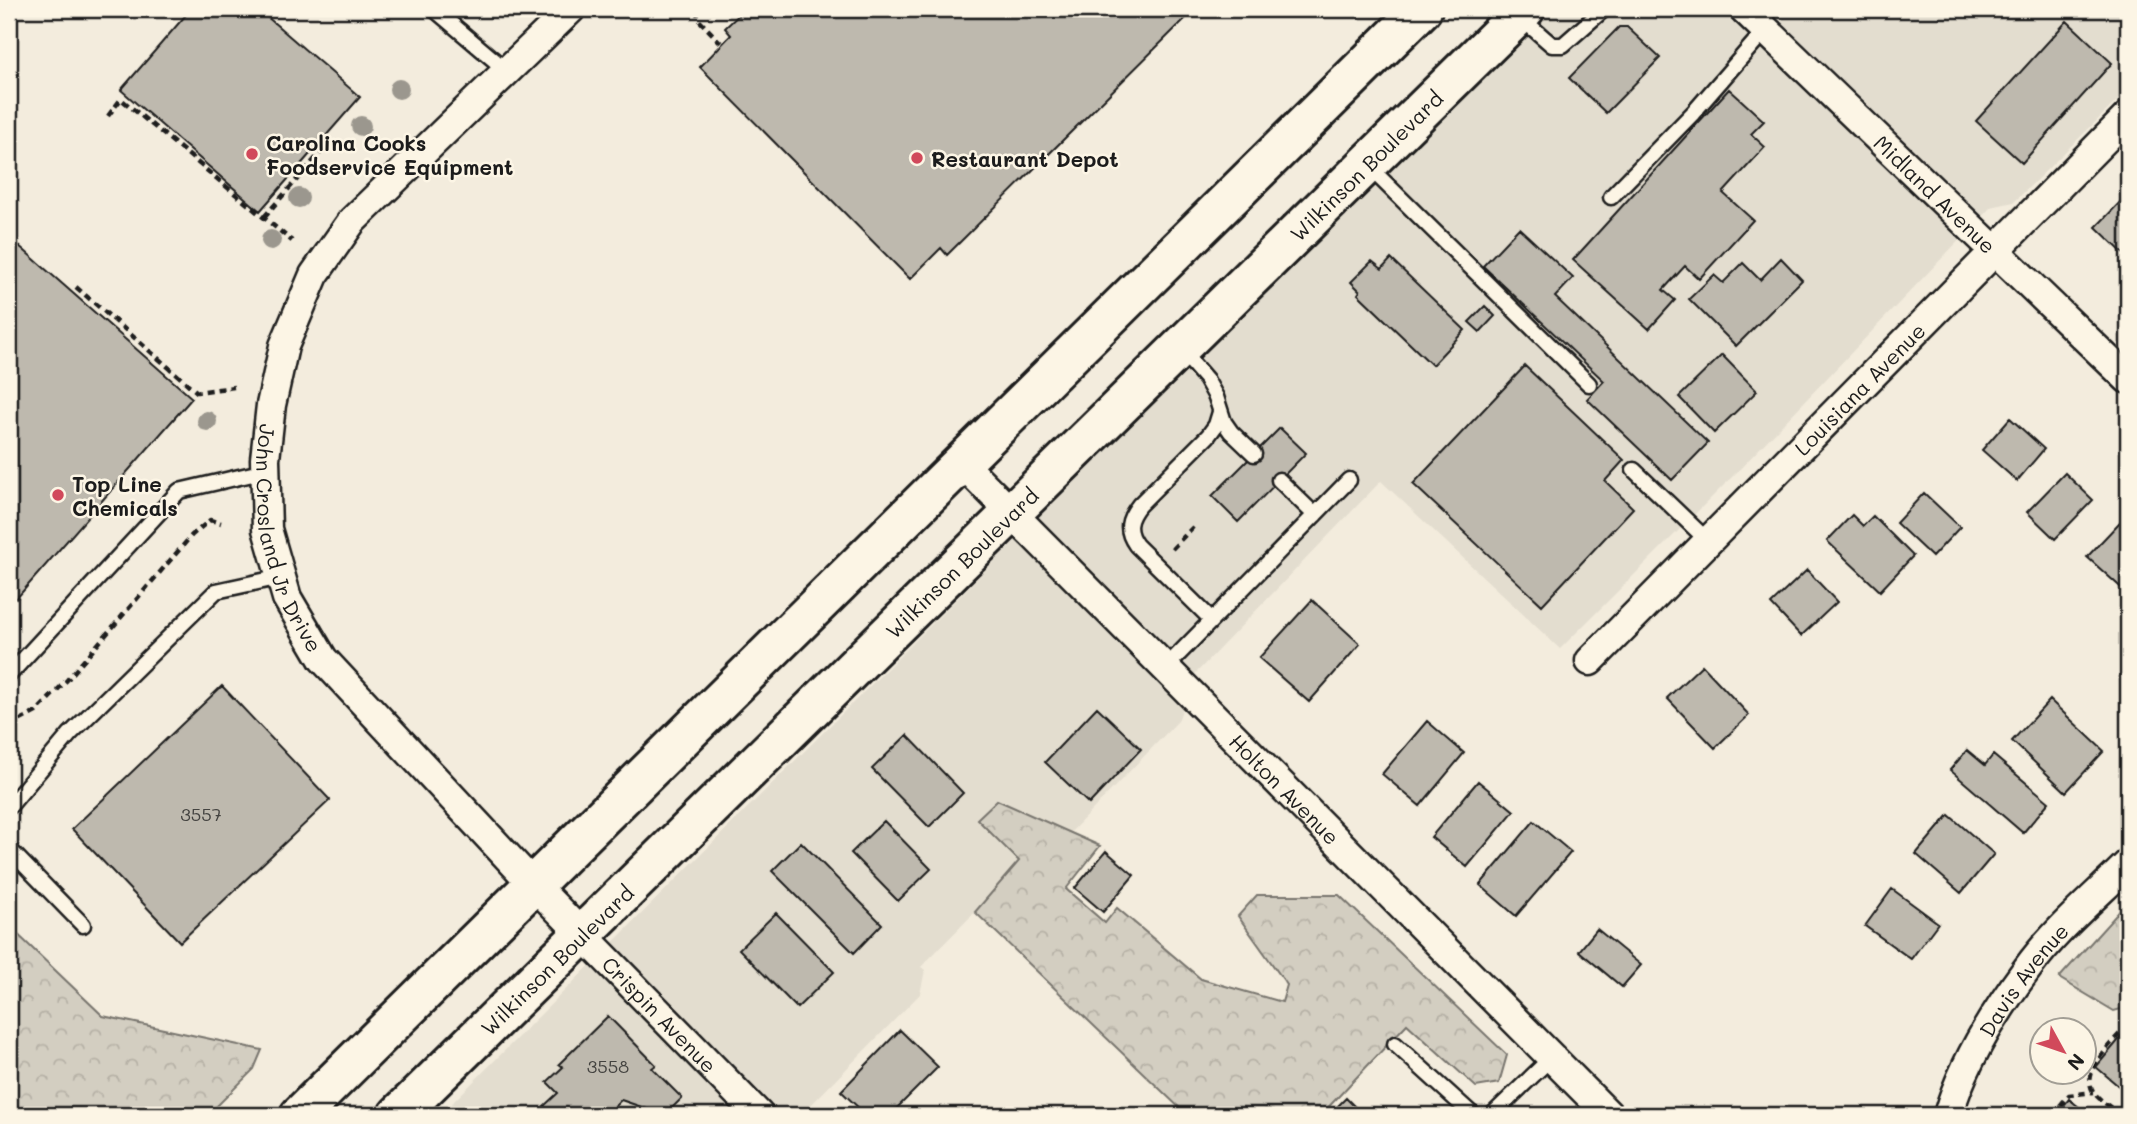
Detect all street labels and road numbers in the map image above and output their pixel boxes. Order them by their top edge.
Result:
street label: Wilkinson Boulevard [1284,84,1448,246]
street label: Midland Avenue [1869,129,2002,259]
street label: Louisiana Avenue [1788,317,1930,460]
street label: John Crosland Jr Drive [251,423,329,656]
street label: Wilkinson Boulevard [879,481,1043,643]
street label: Holton Avenue [1224,727,1346,850]
street label: Wilkinson Boulevard [474,878,639,1041]
street label: Davis Avenue [1972,917,2073,1041]
street label: Crispin Avenue [597,950,723,1078]

